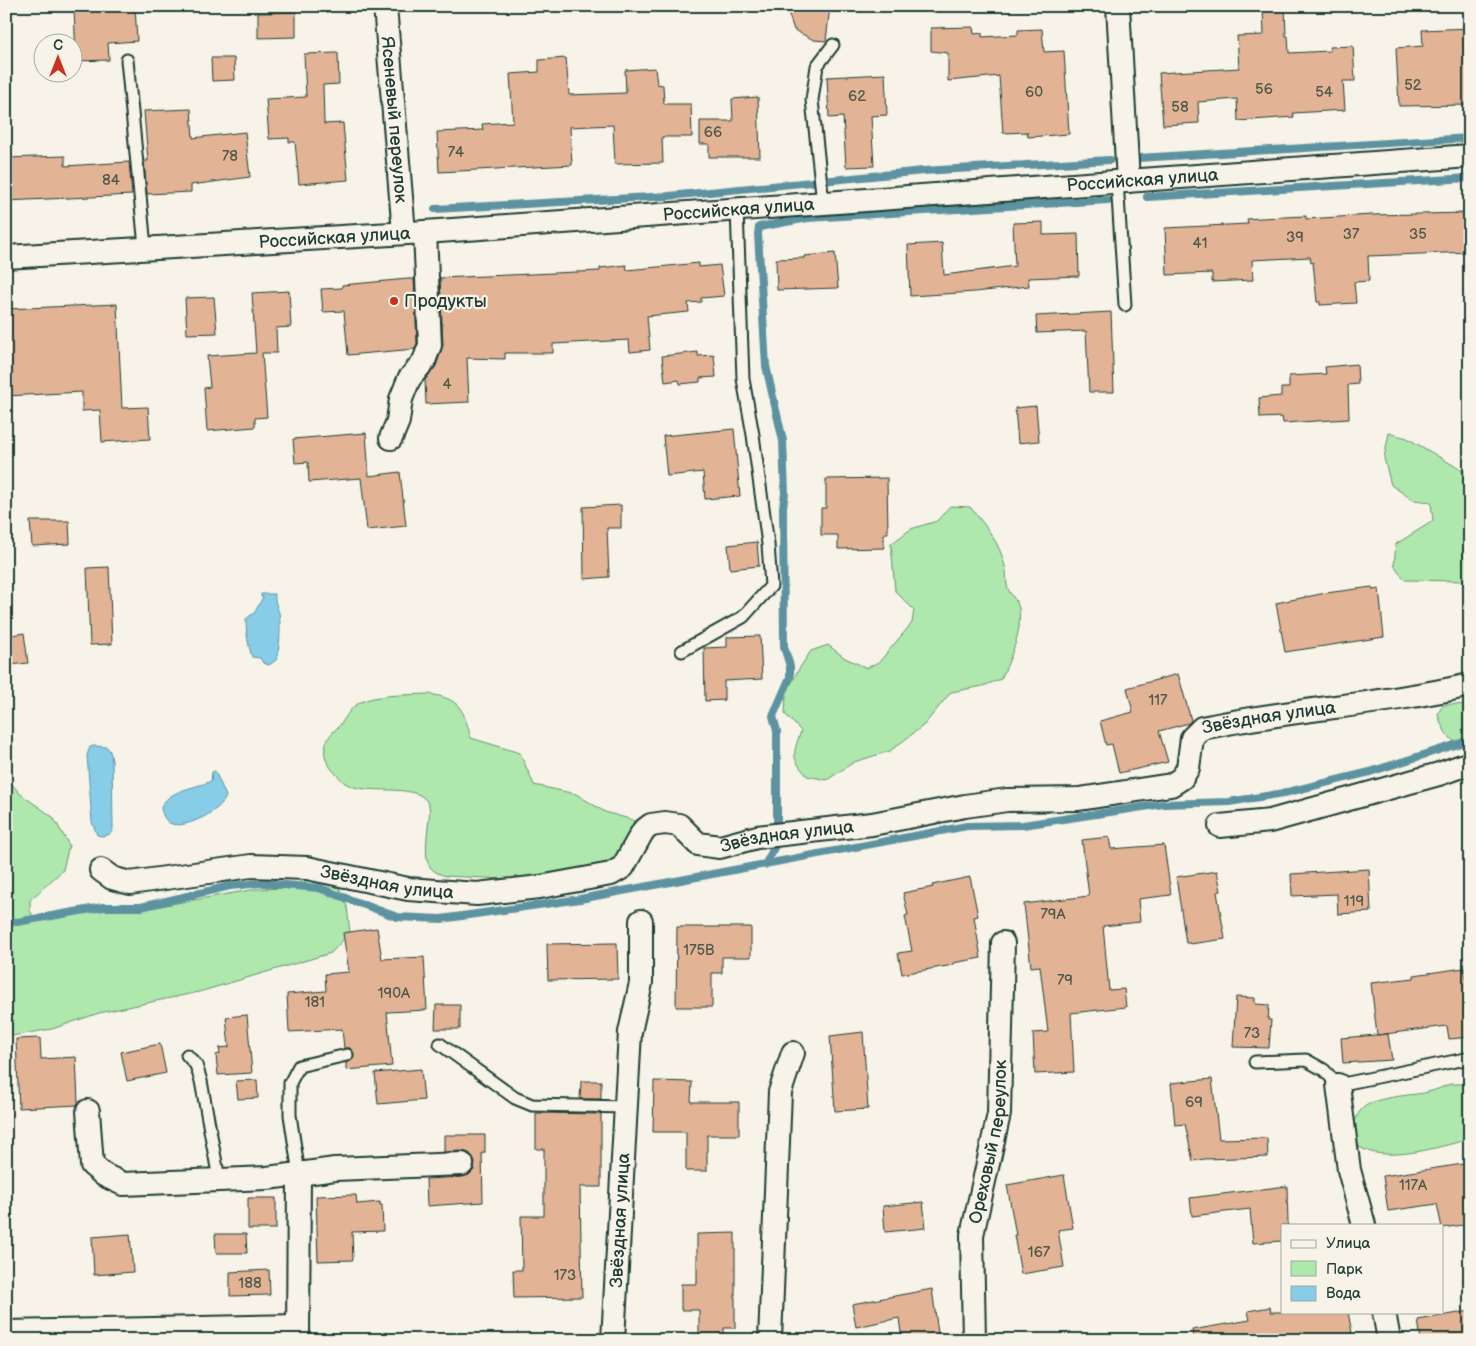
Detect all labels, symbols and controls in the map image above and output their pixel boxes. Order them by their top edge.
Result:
north arrow [32,32,82,82]
street label: Ясеневый переулок [377,35,411,204]
text: С [53,37,63,54]
house number: 52 [1404,76,1422,95]
house number: 56 [1255,80,1273,99]
house number: 60 [1025,83,1043,102]
house number: 54 [1315,83,1333,102]
house number: 62 [848,87,866,106]
house number: 58 [1171,98,1189,117]
house number: 66 [704,123,722,142]
house number: 74 [448,143,464,162]
house number: 78 [222,147,238,166]
street label: Российская улица [1066,164,1219,196]
house number: 84 [102,171,120,190]
street label: Российская улица [662,194,816,226]
street label: Российская улица [258,223,411,253]
house number: 37 [1343,225,1360,244]
house number: 35 [1409,225,1427,244]
house number: 39 [1286,228,1304,247]
house number: 41 [1193,234,1207,253]
place label: Продукты [404,291,487,312]
marker: Продукты [388,295,400,307]
house number: 4 [442,375,452,394]
house number: 117 [1149,691,1168,710]
street label: Звёздная улица [1200,697,1337,739]
street label: Звёздная улица [718,816,855,857]
street label: Звёздная улица [318,861,455,903]
house number: 119 [1344,892,1364,911]
house number: 79А [1040,905,1066,924]
house number: 175В [683,941,715,960]
house number: 79 [1057,971,1073,990]
house number: 190А [378,984,411,1003]
house number: 181 [305,993,325,1012]
house number: 73 [1244,1024,1260,1043]
street label: Ореховый переулок [965,1059,1011,1226]
house number: 69 [1185,1093,1203,1112]
street label: Звёздная улица [606,1152,634,1288]
house number: 117А [1399,1176,1428,1195]
legend [1281,1224,1444,1314]
text: Улица [1326,1234,1371,1253]
house number: 167 [1028,1243,1051,1262]
text: Парк [1326,1260,1363,1279]
house number: 173 [554,1266,576,1285]
house number: 188 [238,1274,262,1293]
text: Вода [1326,1284,1361,1303]

